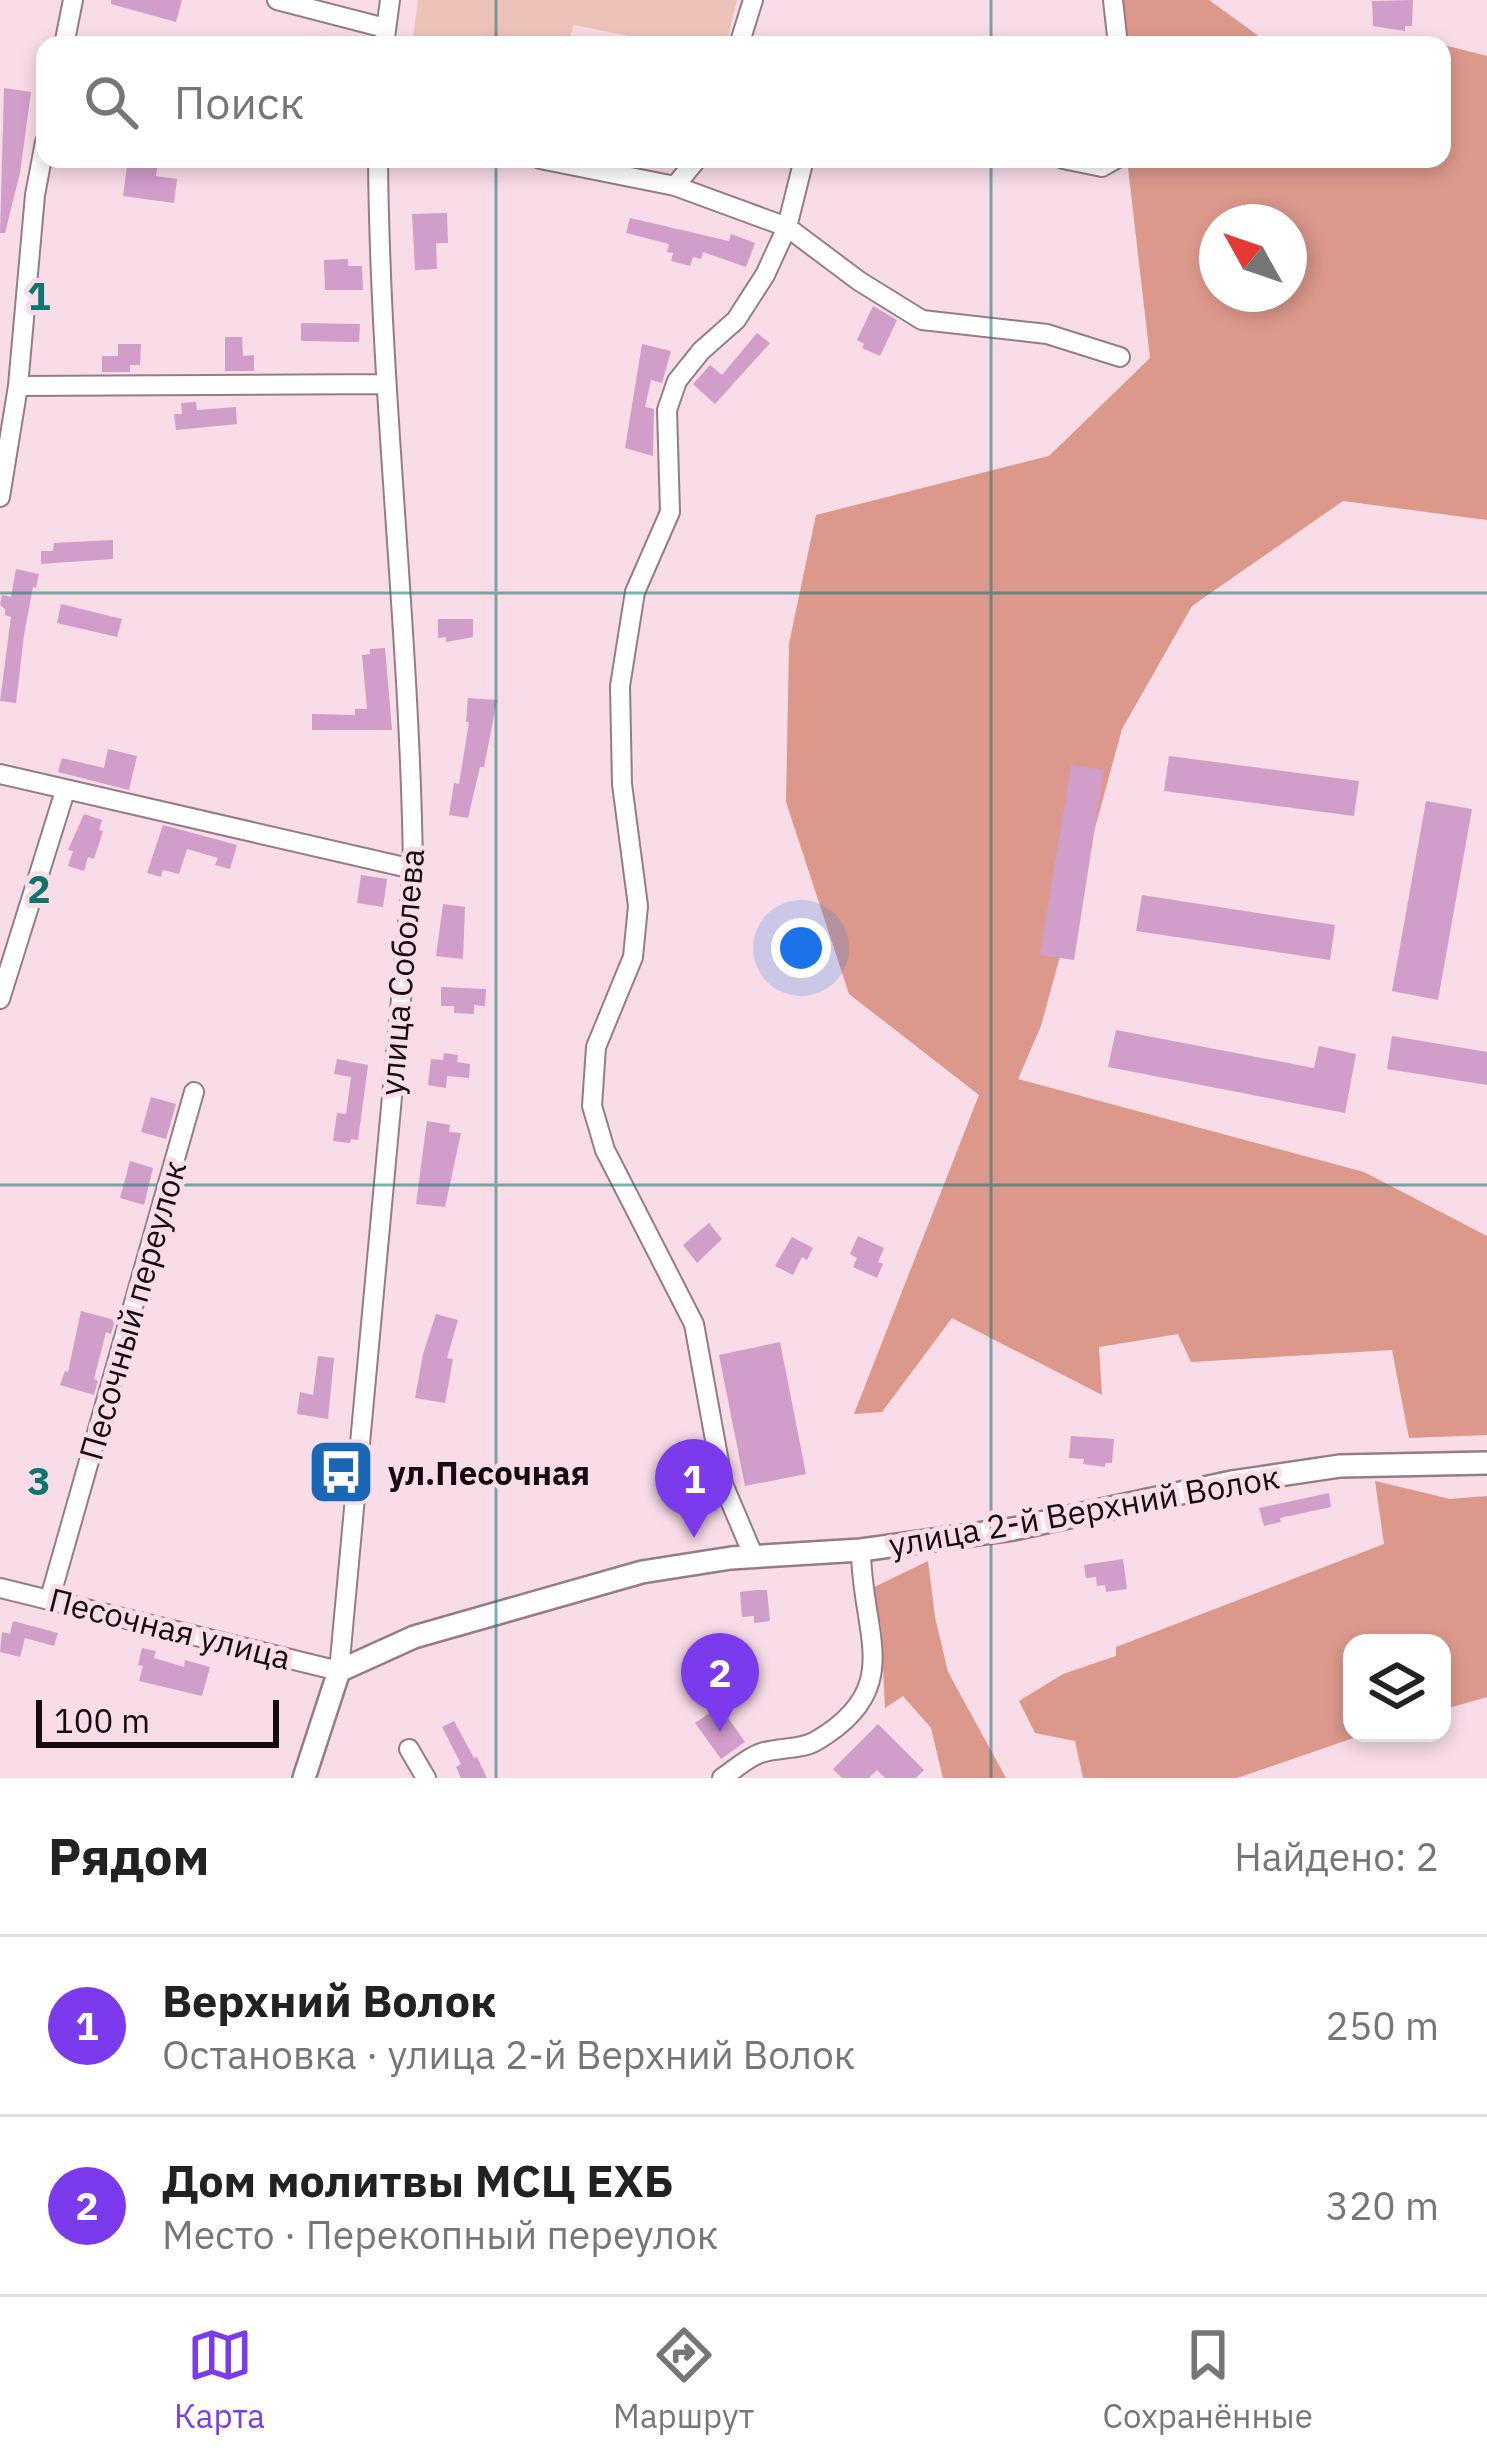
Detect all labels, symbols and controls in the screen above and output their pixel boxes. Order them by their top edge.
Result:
search box [36,36,1451,168]
icon: search [78,69,144,135]
text: Поиск [174,73,304,131]
north arrow [1199,204,1307,312]
text: 1 [27,270,51,321]
street label: улица Соболева [369,847,433,1097]
text: 2 [27,863,51,914]
your location [771,918,831,978]
street label: Песочный переулок [69,1155,195,1465]
bus stop icon: ул.Песочная [306,1437,376,1507]
pin: 1 [655,1439,733,1538]
place label: ул.Песочная [388,1451,590,1494]
street label: улица 2-й Верхний Волок [885,1454,1283,1566]
text: 3 [27,1455,51,1506]
street label: Песочная улица [45,1577,295,1679]
pin: 2 [681,1633,759,1732]
map controls [1343,1634,1451,1742]
button: layers [1343,1634,1451,1742]
scale bar [36,1694,279,1747]
text: 100 m [54,1699,150,1742]
text: Рядом [48,1823,210,1889]
text: Найдено: 2 [1234,1831,1439,1882]
text: Верхний Волок [162,1971,497,2029]
text: 1 [75,2000,99,2051]
text: 250 m [1326,2000,1439,2051]
text: Остановка · улица 2-й Верхний Волок [162,2029,855,2080]
text: Дом молитвы МСЦ ЕХБ [162,2151,673,2209]
text: 2 [75,2180,99,2231]
text: 320 m [1326,2180,1439,2231]
text: Место · Перекопный переулок [162,2209,718,2260]
tab: Карта [174,2322,265,2437]
tab: Маршрут [613,2322,754,2437]
tab: Сохранённые [1102,2322,1313,2437]

